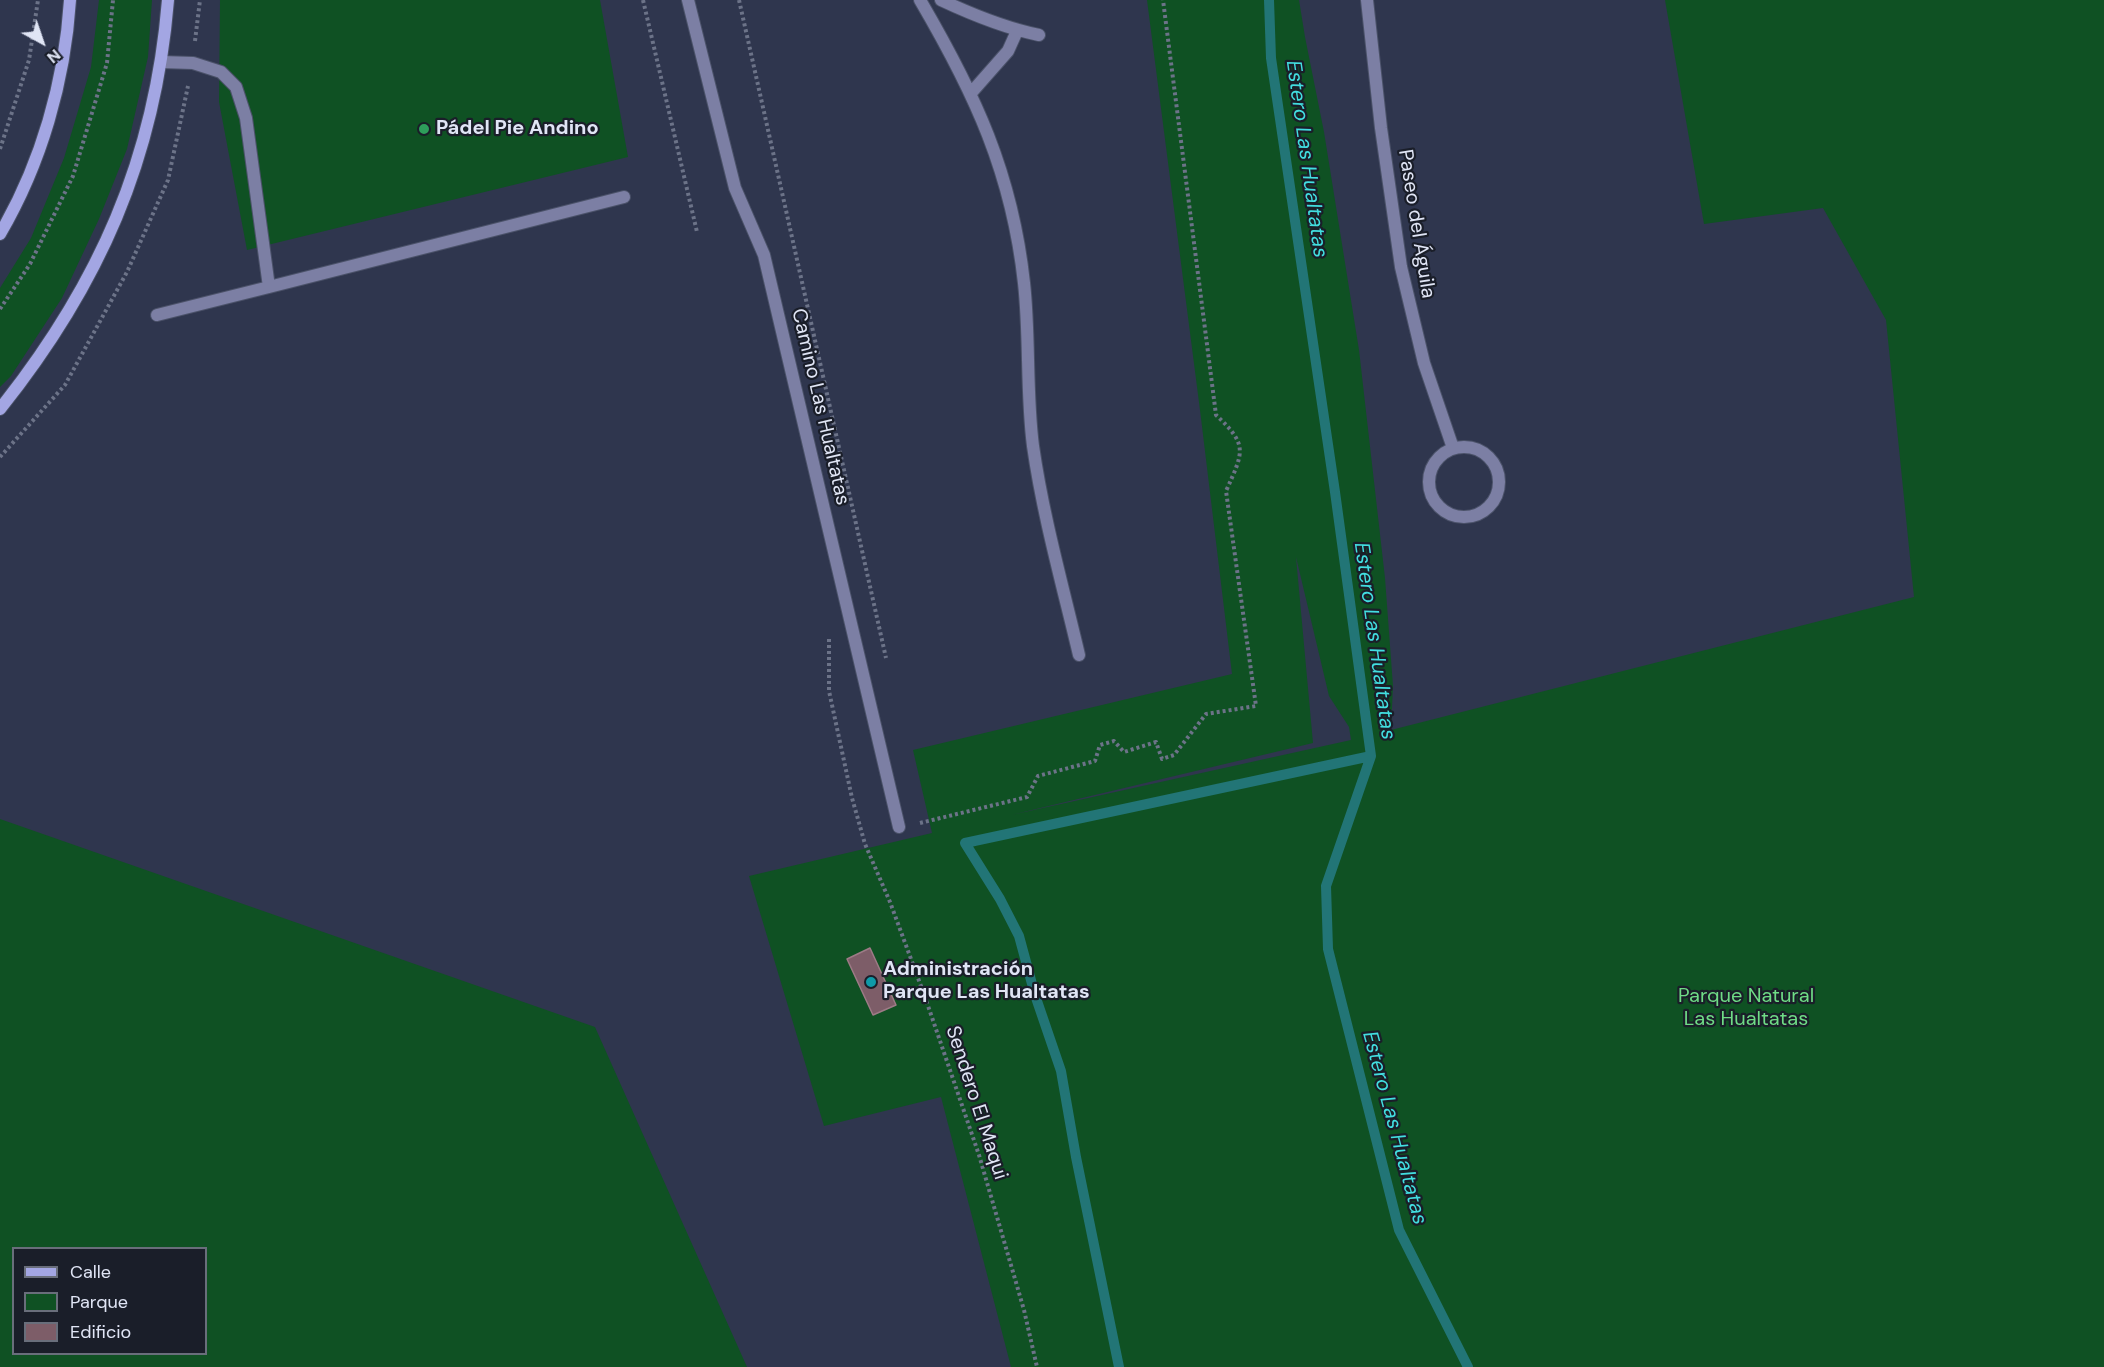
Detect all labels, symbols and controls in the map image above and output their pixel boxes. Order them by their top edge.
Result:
north arrow [12,12,72,72]
text: N [43,44,65,68]
water label: Estero Las Hualtatas [1280,59,1332,259]
place label: Pádel Pie Andino [436,117,599,141]
marker: Pádel Pie Andino [417,122,431,136]
street label: Paseo del Águila [1392,148,1440,300]
street label: Camino Las Hualtatas [786,306,854,508]
water label: Estero Las Hualtatas [1348,541,1400,741]
place label: Administración Parque Las Hualtatas [883,958,1090,1005]
marker: Administración Parque Las Hualtatas [864,975,878,989]
park label: Parque Natural Las Hualtatas [1678,985,1814,1032]
street label: Sendero El Maqui [940,1023,1012,1183]
water label: Estero Las Hualtatas [1356,1029,1432,1227]
legend [12,1247,207,1355]
text: Calle [70,1260,111,1284]
text: Parque [70,1290,128,1314]
text: Edificio [70,1320,131,1344]

